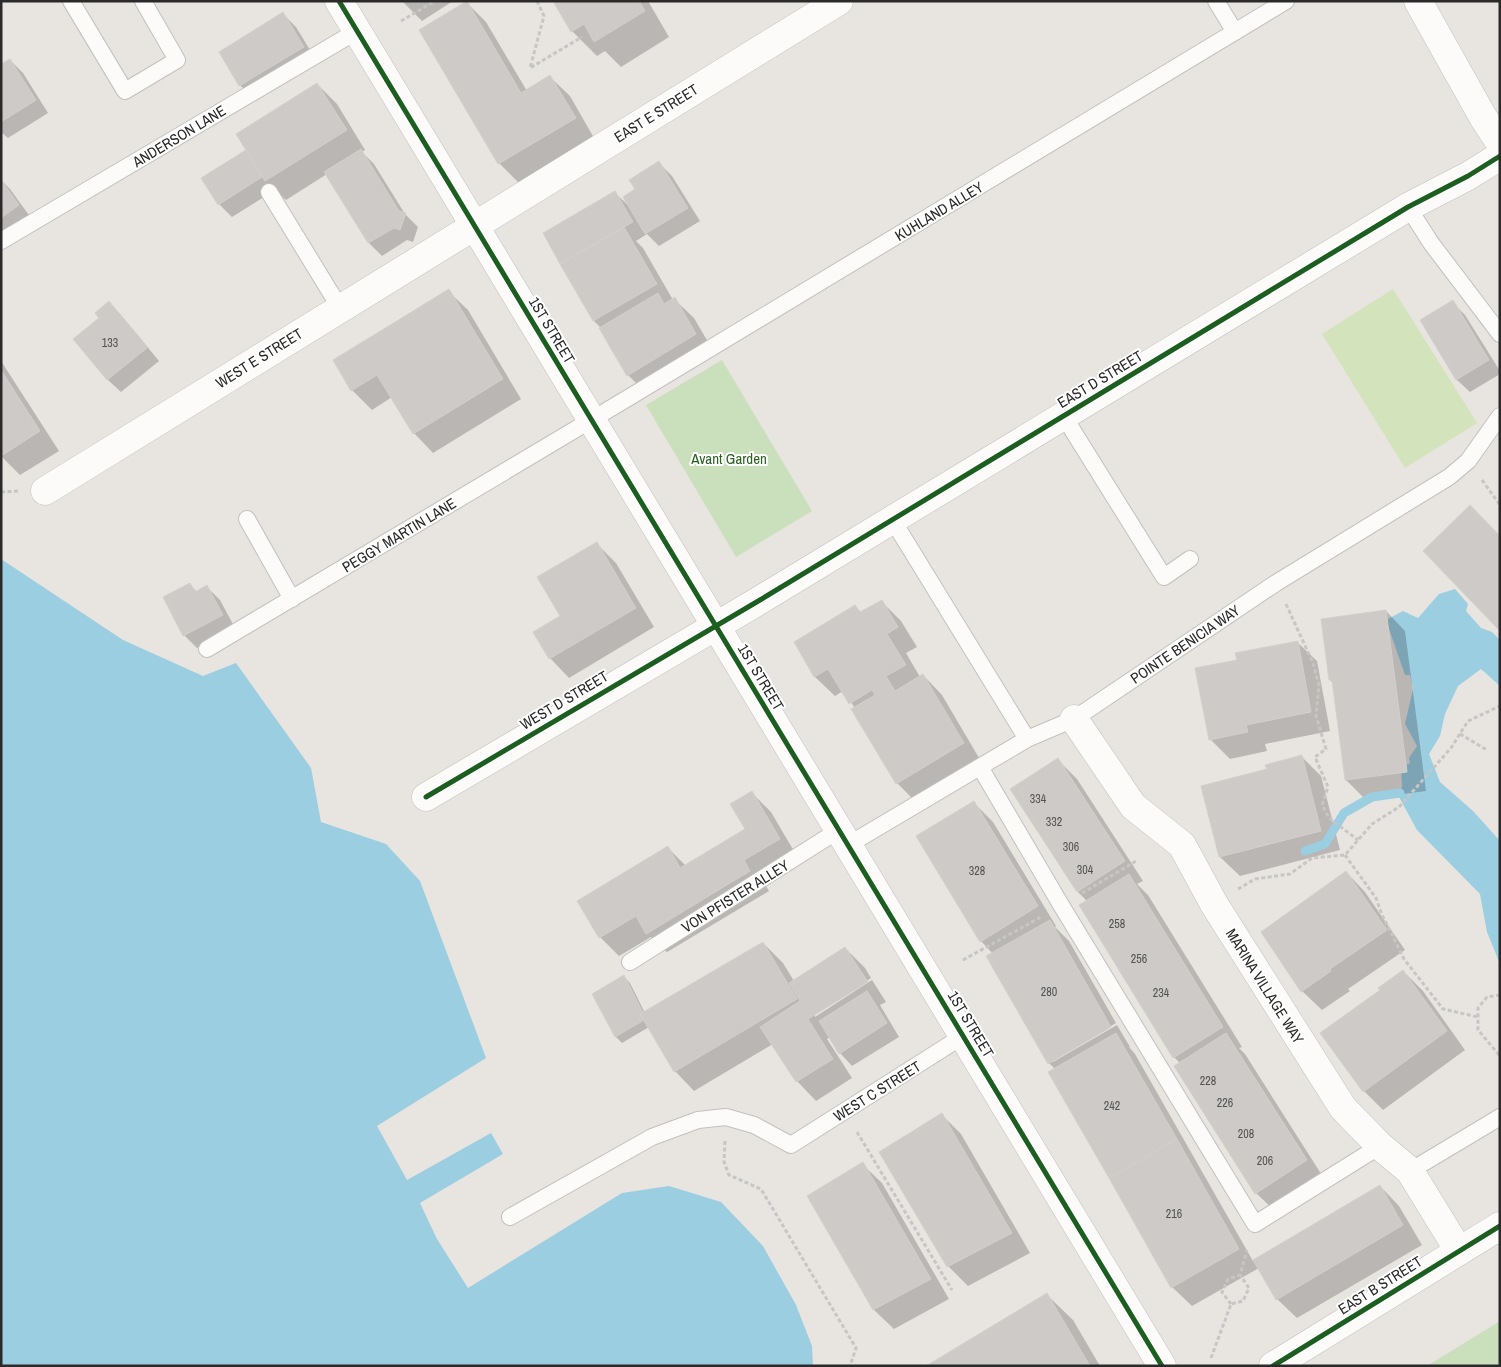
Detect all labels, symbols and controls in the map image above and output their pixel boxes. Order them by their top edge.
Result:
street label: EAST E STREET [610,79,702,147]
street label: ANDERSON LANE [128,100,230,173]
street label: KUHLAND ALLEY [891,176,988,246]
street label: 1ST STREET [524,293,580,368]
street label: WEST E STREET [211,323,307,393]
house number: 133 [102,335,118,351]
street label: EAST D STREET [1053,345,1147,413]
park label: Avant Garden [690,448,767,469]
street label: PEGGY MARTIN LANE [338,493,460,577]
street label: POINTE BENICIA WAY [1126,599,1245,688]
street label: 1ST STREET [733,640,789,715]
street label: WEST D STREET [516,665,612,735]
house number: 334 [1030,791,1047,807]
house number: 332 [1046,814,1062,830]
house number: 306 [1063,839,1079,855]
street label: VON PFISTER ALLEY [677,854,793,938]
house number: 304 [1077,862,1094,878]
house number: 328 [969,863,985,879]
house number: 258 [1109,916,1125,932]
street label: MARINA VILLAGE WAY [1221,924,1309,1048]
house number: 256 [1131,951,1147,967]
house number: 280 [1041,984,1057,1000]
house number: 234 [1153,985,1170,1001]
street label: 1ST STREET [943,987,999,1062]
street label: WEST C STREET [829,1055,925,1126]
house number: 228 [1200,1073,1216,1089]
house number: 226 [1217,1095,1233,1111]
house number: 242 [1104,1098,1120,1114]
house number: 208 [1238,1126,1254,1142]
house number: 206 [1257,1153,1273,1169]
house number: 216 [1166,1206,1182,1222]
street label: EAST B STREET [1334,1251,1426,1319]

